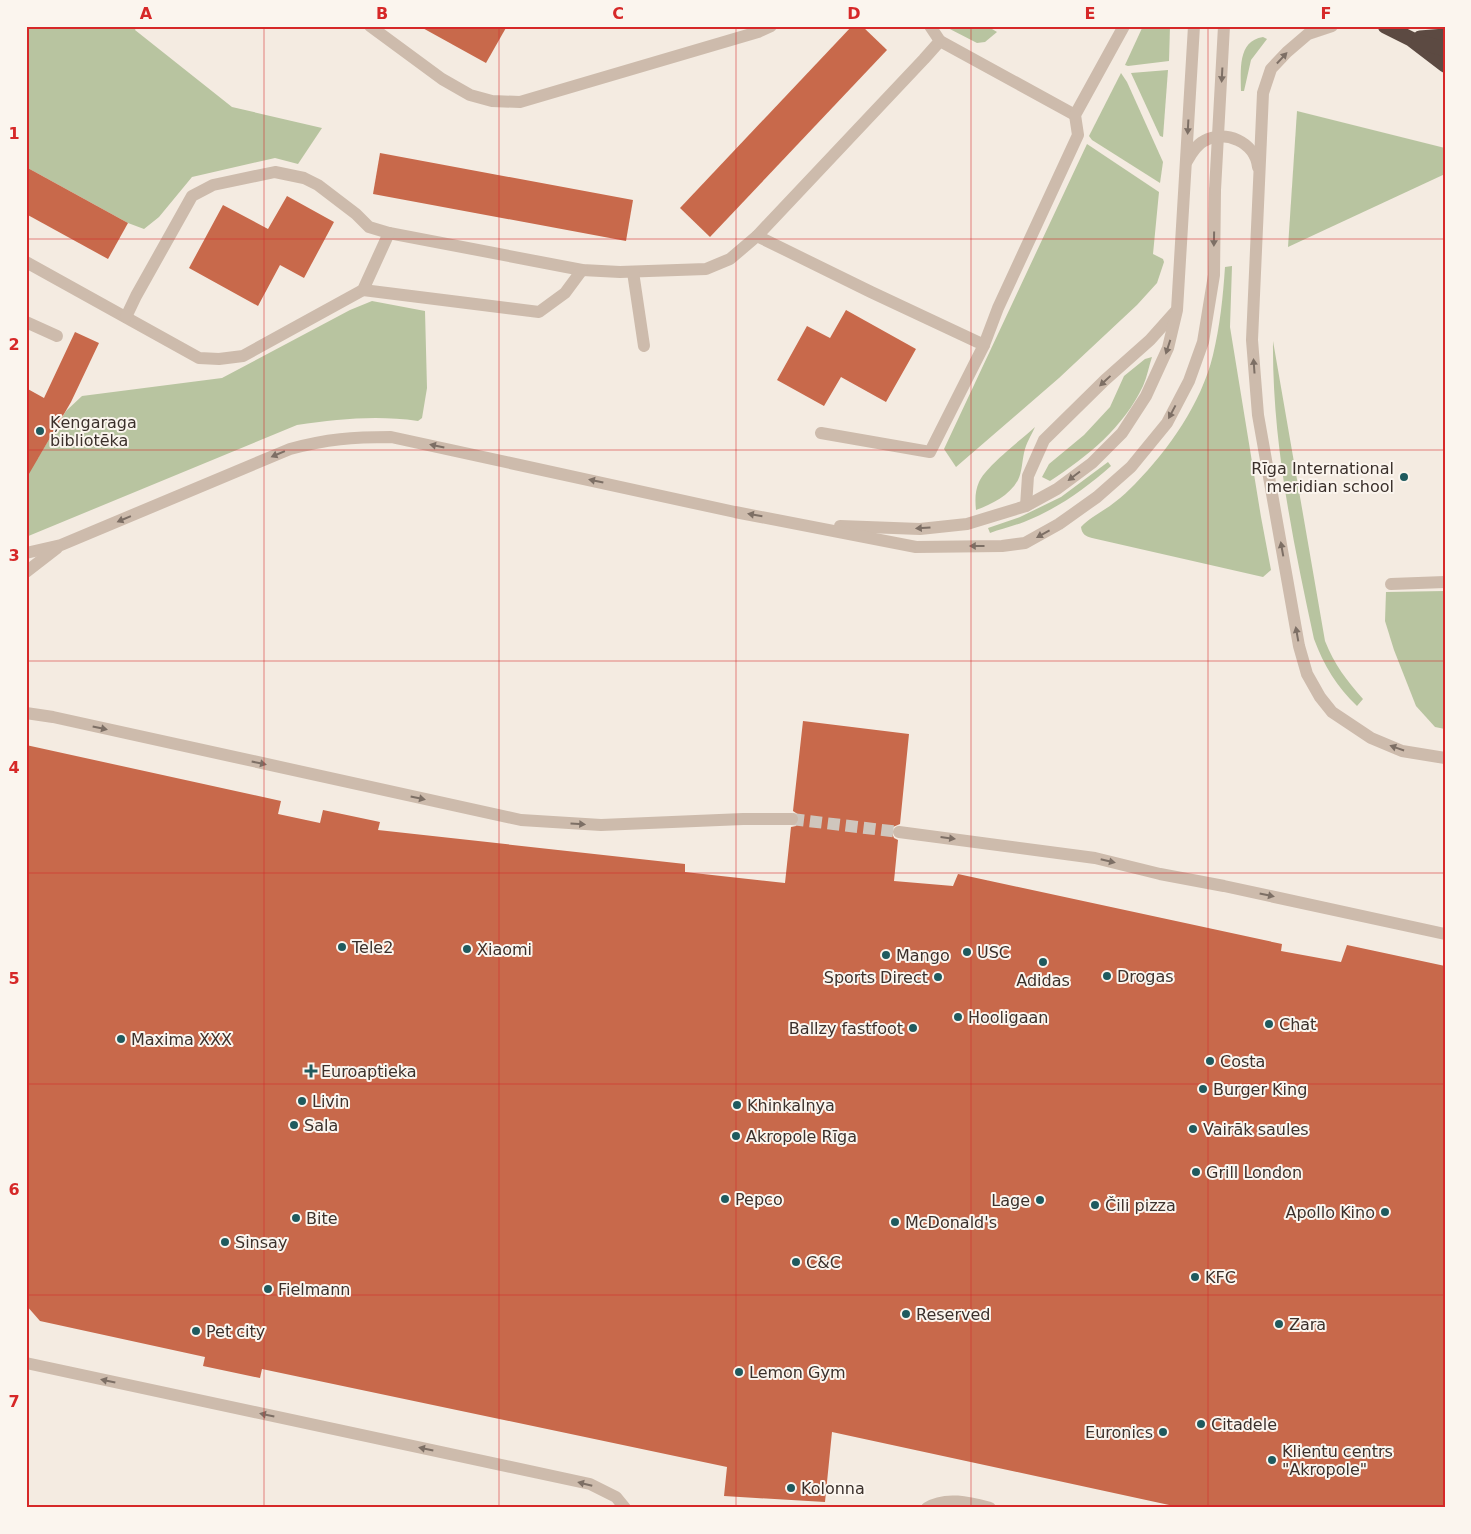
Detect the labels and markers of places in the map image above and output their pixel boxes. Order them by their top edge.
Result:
place label: Ķengaraga bibliotēka [50,413,137,450]
marker: Ķengaraga bibliotēka [34,425,46,437]
place label: Rīga International meridian school [1251,459,1394,496]
marker: Rīga International meridian school [1398,471,1410,483]
place label: Tele2 [351,938,393,957]
place label: Xiaomi [477,940,532,959]
marker: Tele2 [336,941,348,953]
marker: Xiaomi [461,943,473,955]
place label: USC [977,943,1010,962]
place label: Mango [896,946,950,965]
marker: USC [961,946,973,958]
marker: Mango [880,949,892,961]
marker: Adidas [1037,956,1049,968]
place label: Drogas [1117,967,1174,986]
place label: Sports Direct [824,968,928,987]
marker: Drogas [1101,970,1113,982]
marker: Sports Direct [932,971,944,983]
place label: Adidas [1016,971,1070,990]
place label: Hooligaan [968,1008,1048,1027]
marker: Hooligaan [952,1011,964,1023]
place label: Chat [1279,1015,1316,1034]
marker: Chat [1263,1018,1275,1030]
place label: Ballzy fastfoot [789,1019,903,1038]
marker: Ballzy fastfoot [907,1022,919,1034]
place label: Maxima XXX [131,1030,232,1049]
marker: Maxima XXX [115,1033,127,1045]
place label: Costa [1220,1052,1265,1071]
marker: Costa [1204,1055,1216,1067]
place label: Euroaptieka [321,1062,417,1081]
marker: Euroaptieka [305,1065,317,1077]
place label: Burger King [1213,1080,1307,1099]
marker: Burger King [1197,1083,1209,1095]
place label: Livin [312,1092,349,1111]
marker: Livin [296,1095,308,1107]
place label: Khinkalnya [747,1096,835,1115]
marker: Khinkalnya [731,1099,743,1111]
place label: Sala [304,1116,338,1135]
marker: Sala [288,1119,300,1131]
place label: Vairāk saules [1203,1120,1309,1139]
marker: Vairāk saules [1187,1123,1199,1135]
place label: Akropole Rīga [746,1127,857,1146]
marker: Akropole Rīga [730,1130,742,1142]
place label: Grill London [1206,1163,1302,1182]
marker: Grill London [1190,1166,1202,1178]
place label: Pepco [735,1190,783,1209]
place label: Lage [991,1191,1030,1210]
marker: Pepco [719,1193,731,1205]
marker: Lage [1034,1194,1046,1206]
place label: Čili pizza [1105,1196,1176,1215]
marker: Čili pizza [1089,1199,1101,1211]
place label: Apollo Kino [1285,1203,1375,1222]
marker: Apollo Kino [1379,1206,1391,1218]
place label: Bite [306,1209,338,1228]
marker: Bite [290,1212,302,1224]
place label: McDonald's [905,1213,997,1232]
marker: McDonald's [889,1216,901,1228]
place label: Sinsay [235,1233,287,1252]
marker: Sinsay [219,1236,231,1248]
place label: C&C [806,1253,841,1272]
marker: C&C [790,1256,802,1268]
place label: KFC [1205,1268,1236,1287]
marker: KFC [1189,1271,1201,1283]
place label: Fielmann [278,1280,350,1299]
marker: Fielmann [262,1283,274,1295]
place label: Reserved [916,1305,990,1324]
marker: Reserved [900,1308,912,1320]
place label: Zara [1289,1315,1326,1334]
marker: Zara [1273,1318,1285,1330]
place label: Pet city [206,1322,265,1341]
marker: Pet city [190,1325,202,1337]
place label: Lemon Gym [749,1363,846,1382]
marker: Lemon Gym [733,1366,745,1378]
place label: Citadele [1211,1415,1277,1434]
marker: Citadele [1195,1418,1207,1430]
place label: Euronics [1085,1423,1153,1442]
marker: Euronics [1157,1426,1169,1438]
place label: Klientu centrs "Akropole" [1282,1442,1393,1479]
marker: Klientu centrs "Akropole" [1266,1454,1278,1466]
place label: Kolonna [801,1479,865,1498]
marker: Kolonna [785,1482,797,1494]

